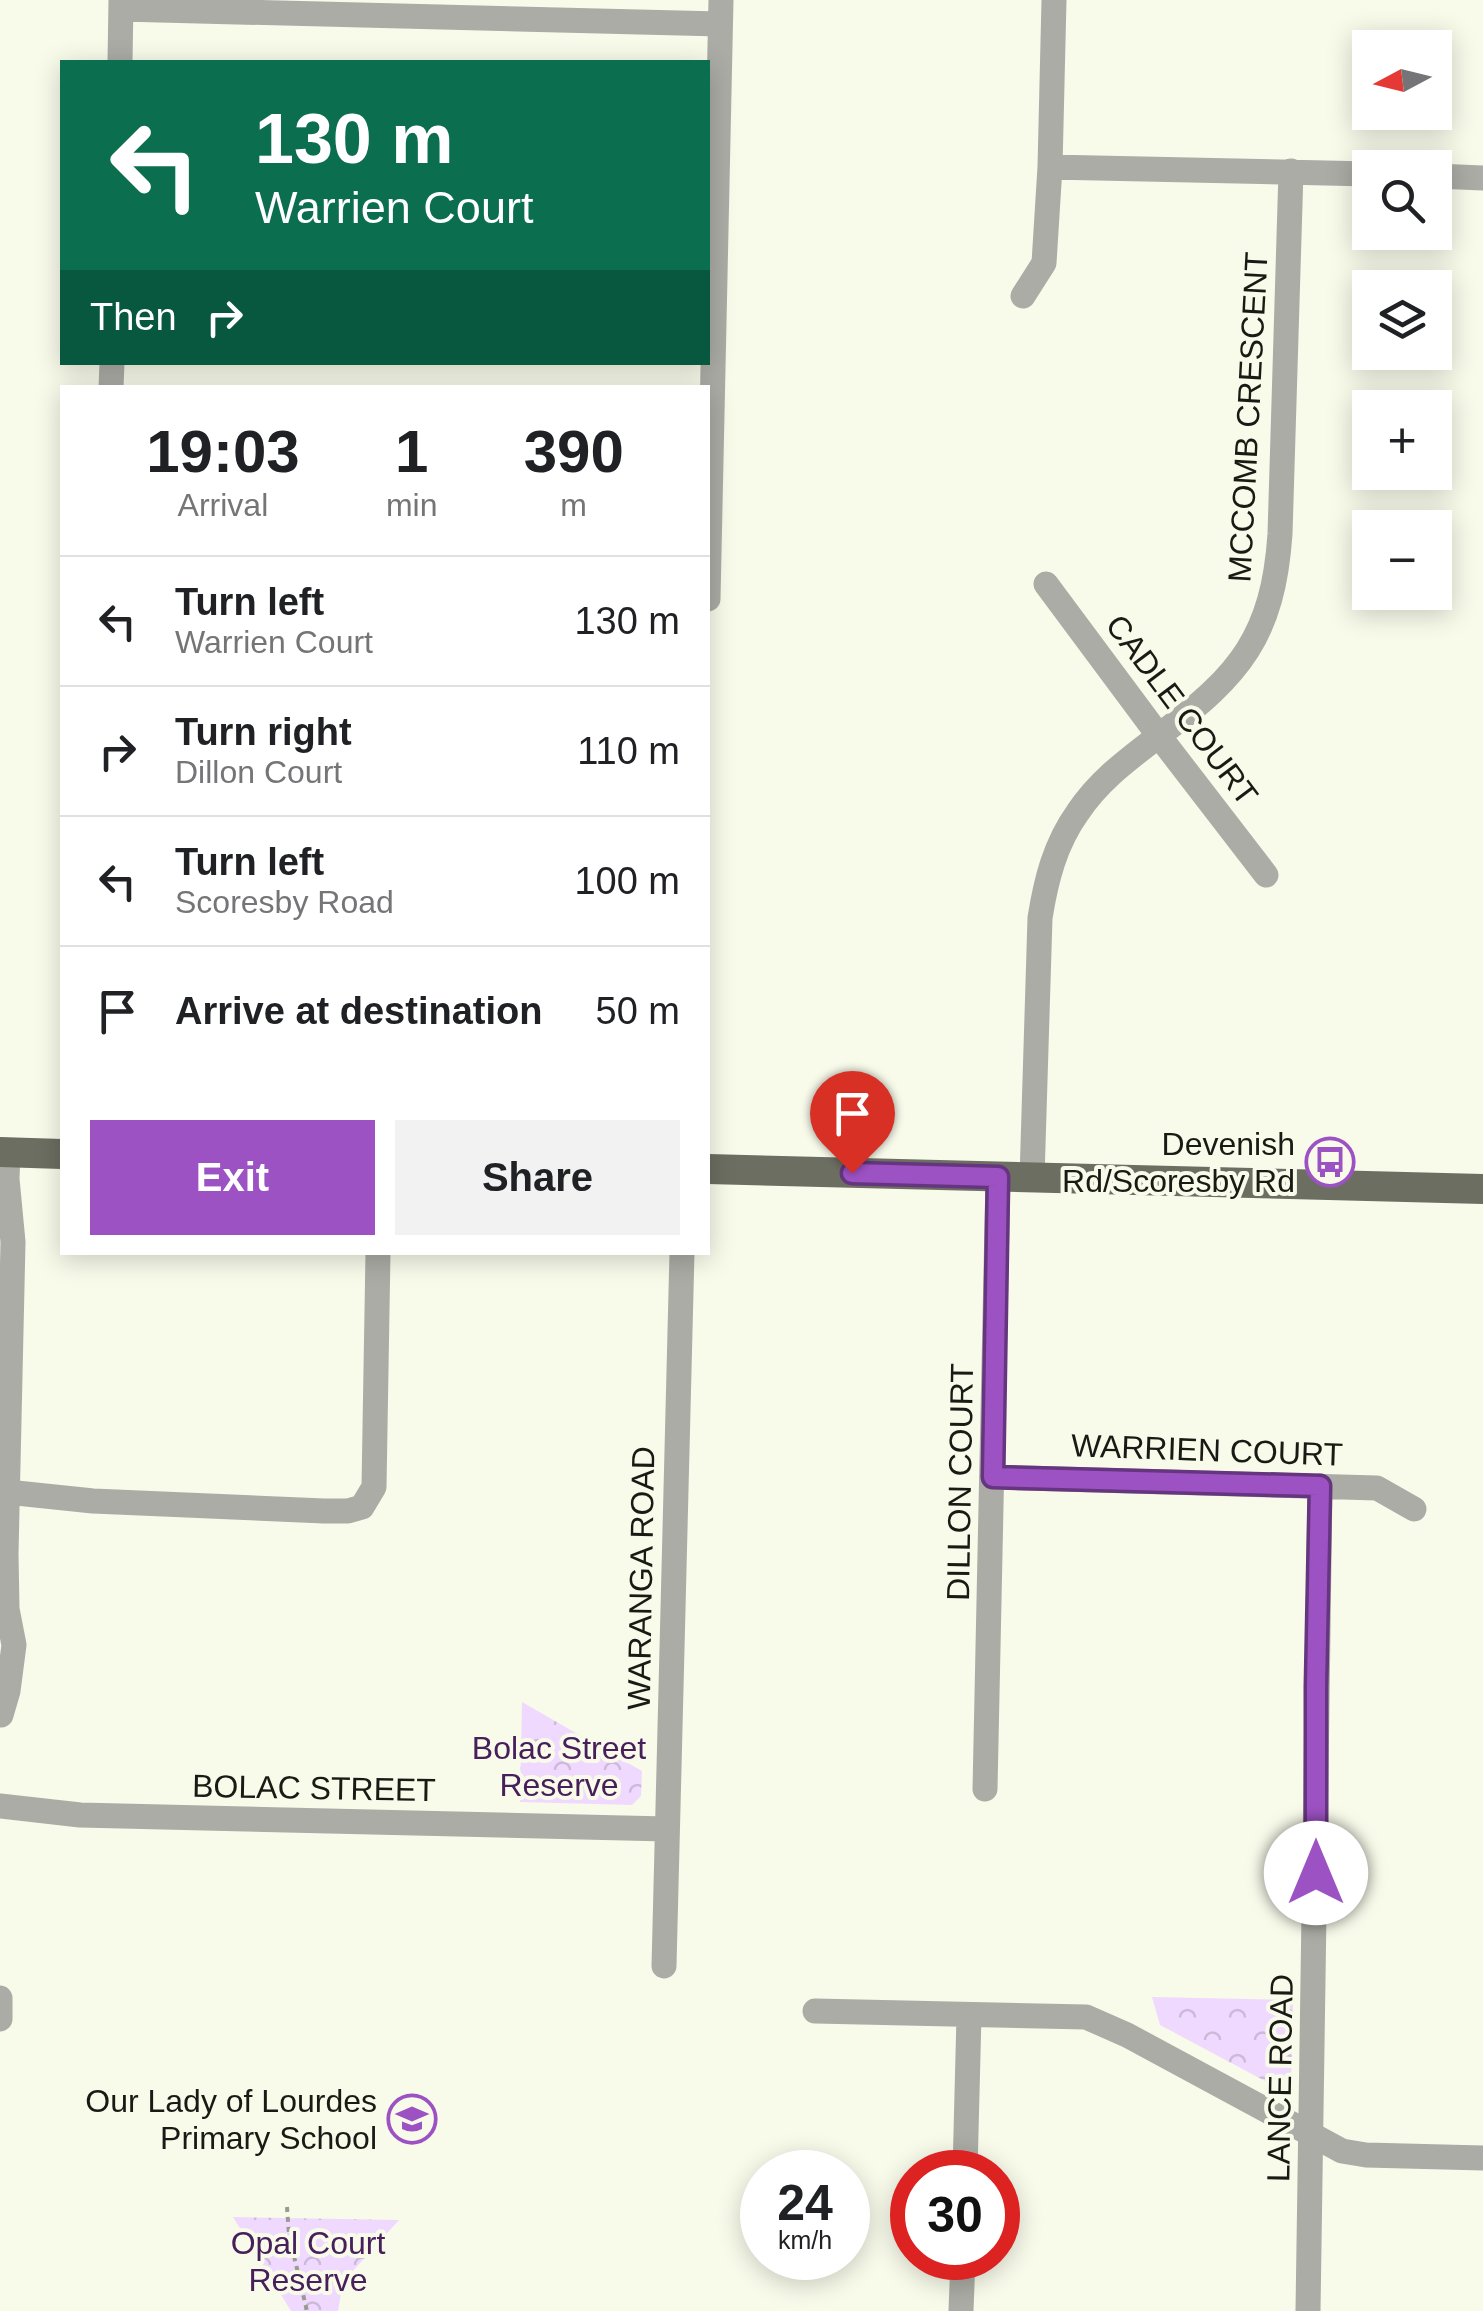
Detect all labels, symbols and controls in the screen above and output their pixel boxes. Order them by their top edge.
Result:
north arrow [1352,30,1452,130]
map controls [1352,30,1452,610]
icon: left [90,100,220,230]
text: 130 m [255,100,453,178]
button: search [1352,150,1452,250]
text: Warrien Court [255,182,533,233]
street label: MCCOMB CRESCENT [1221,251,1275,583]
button: layers [1352,270,1452,370]
icon: right [197,290,252,345]
text: Then [90,296,177,338]
button: + [1352,390,1452,490]
text: 19:03 [146,418,300,485]
text: 1 [395,418,428,485]
text: 390 [524,418,624,485]
text: Arrival [178,487,268,523]
text: min [386,487,437,523]
text: m [560,487,587,523]
button: − [1352,510,1452,610]
text: Turn left [175,581,324,623]
icon: left [90,594,145,649]
text: 130 m [574,600,680,642]
street label: CADLE COURT [1099,608,1265,812]
text: Warrien Court [175,624,373,660]
text: Turn right [175,711,352,753]
icon: right [90,724,145,779]
text: 110 m [577,730,680,772]
text: Dillon Court [175,754,342,790]
text: Turn left [175,841,324,883]
icon: left [90,854,145,909]
text: 100 m [574,860,680,902]
text: Scoresby Road [175,884,394,920]
icon: arrive [90,984,145,1039]
text: Arrive at destination [175,990,542,1032]
text: 50 m [596,990,680,1032]
pin [810,1071,895,1174]
icon: arrive [825,1086,880,1141]
button: Exit [90,1120,375,1235]
button: Share [395,1120,680,1235]
place label: Devenish Rd/Scoresby Rd [1062,1126,1295,1199]
bus stop icon: Devenish Rd/Scoresby Rd [1304,1136,1356,1188]
street label: DILLON COURT [940,1363,980,1601]
street label: WARRIEN COURT [1070,1427,1344,1473]
street label: WARANGA ROAD [621,1446,661,1710]
park label: Bolac Street Reserve [472,1730,646,1803]
street label: BOLAC STREET [192,1768,436,1808]
position arrow [1264,1821,1368,1925]
street label: LANCE ROAD [1260,1974,1300,2182]
place label: Our Lady of Lourdes Primary School [85,2083,377,2156]
school or university icon: Our Lady of Lourdes Primary School [386,2093,438,2145]
speed limit sign: 30 [890,2150,1020,2280]
text: 24 [777,2175,833,2231]
park label: Opal Court Reserve [231,2225,385,2298]
text: km/h [778,2226,832,2254]

